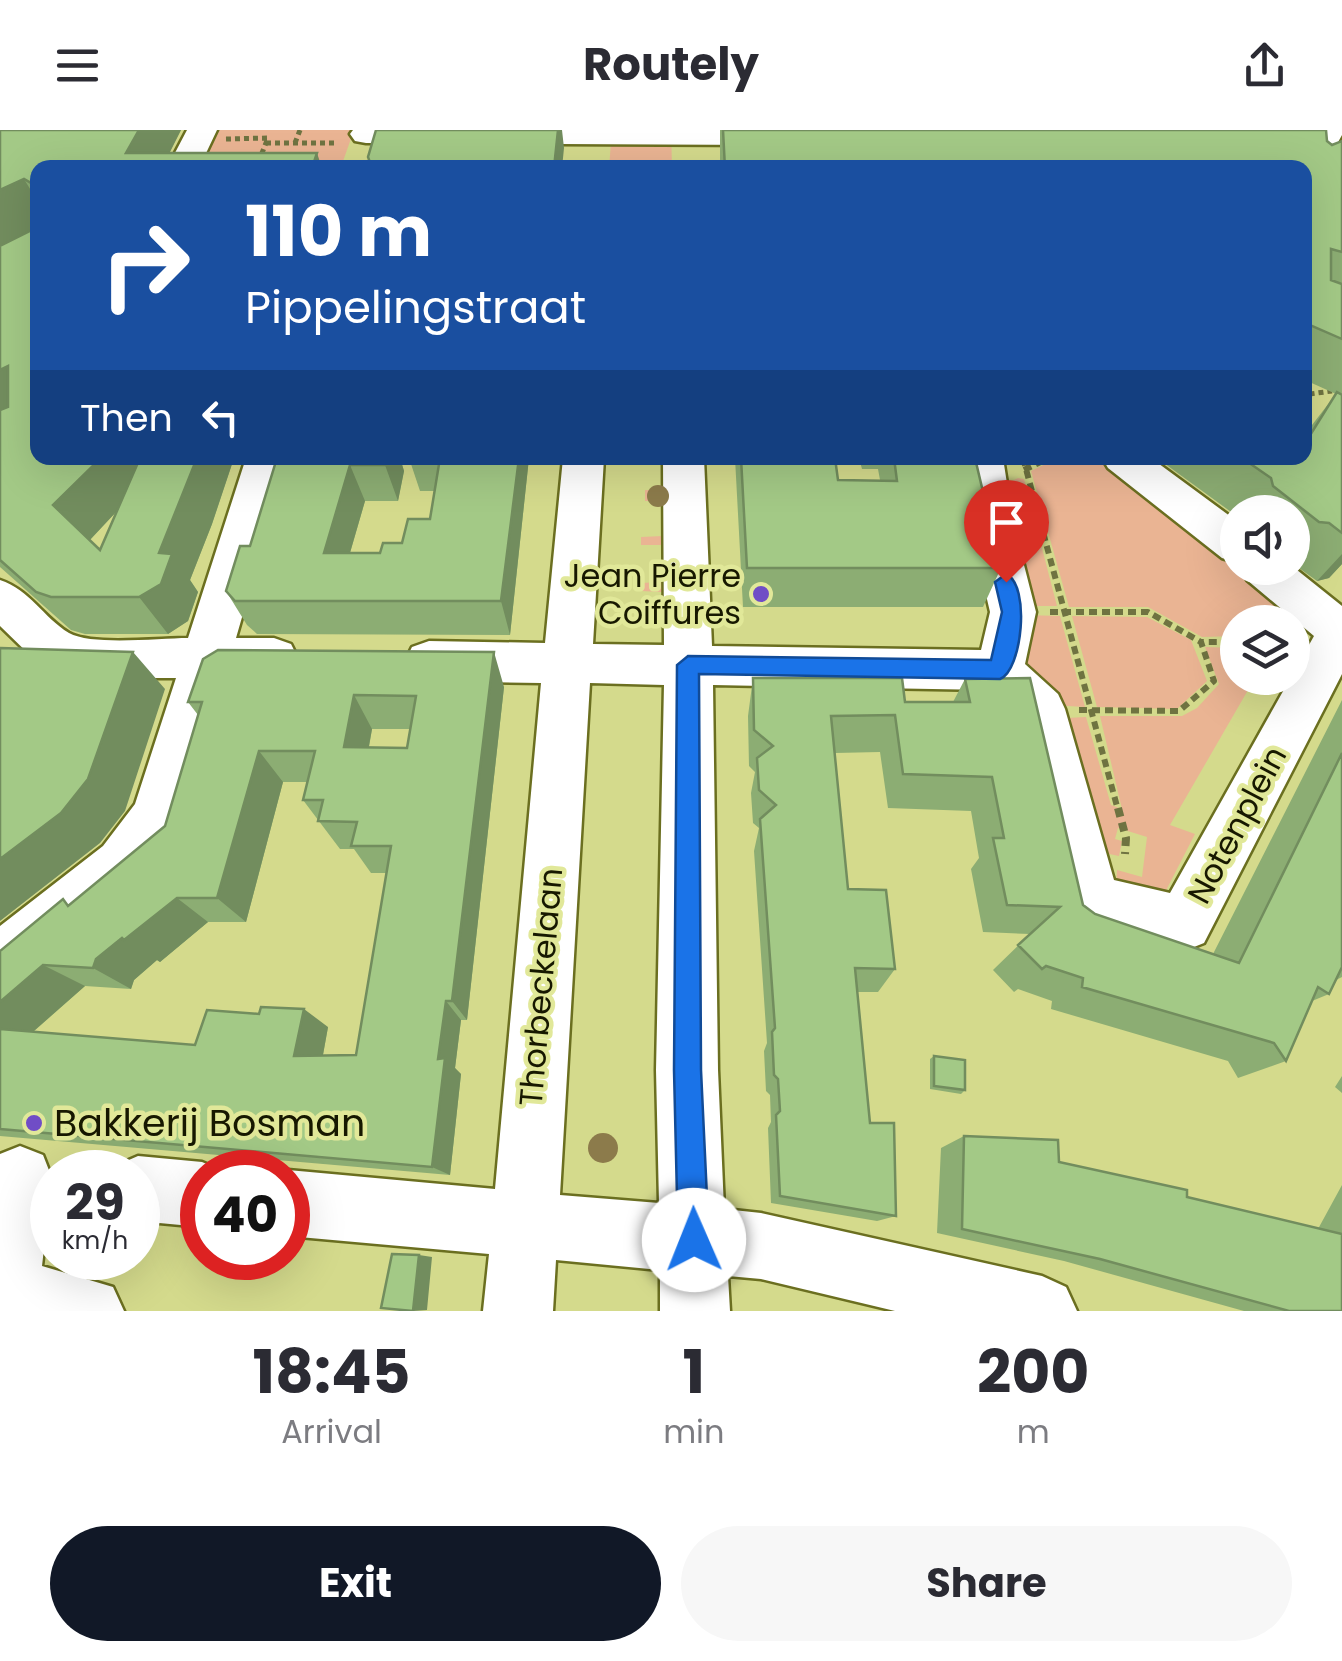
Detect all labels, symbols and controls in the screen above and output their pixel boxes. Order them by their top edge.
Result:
text: Routely [583,33,759,96]
icon: menu [50,38,105,93]
icon: share [1237,38,1292,93]
text: 110 m [245,182,432,281]
icon: right [80,200,210,330]
text: Pippelingstraat [245,276,586,339]
icon: left [193,390,248,445]
text: Then [80,391,173,444]
pin [964,480,1049,583]
icon: arrive [979,495,1034,550]
map controls [1220,495,1310,695]
button: sound [1220,495,1310,585]
place label: Jean Pierre Coiffures [564,553,741,635]
marker: Jean Pierre Coiffures [750,583,772,605]
button: layers [1220,605,1310,695]
street label: Notenplein [1176,738,1297,912]
street label: Thorbeckelaan [508,866,573,1108]
place label: Bakkerij Bosman [54,1096,365,1149]
marker: Bakkerij Bosman [23,1112,45,1134]
speed limit sign: 40 [180,1150,310,1280]
text: 29 [65,1167,125,1238]
position arrow [642,1188,746,1292]
text: km/h [62,1223,128,1258]
text: 18:45 [253,1330,411,1414]
text: 1 [683,1330,705,1414]
text: 200 [977,1330,1089,1414]
text: Arrival [281,1409,382,1454]
text: min [663,1409,724,1454]
text: m [1017,1409,1050,1454]
button: Exit [50,1526,661,1641]
button: Share [681,1526,1292,1641]

